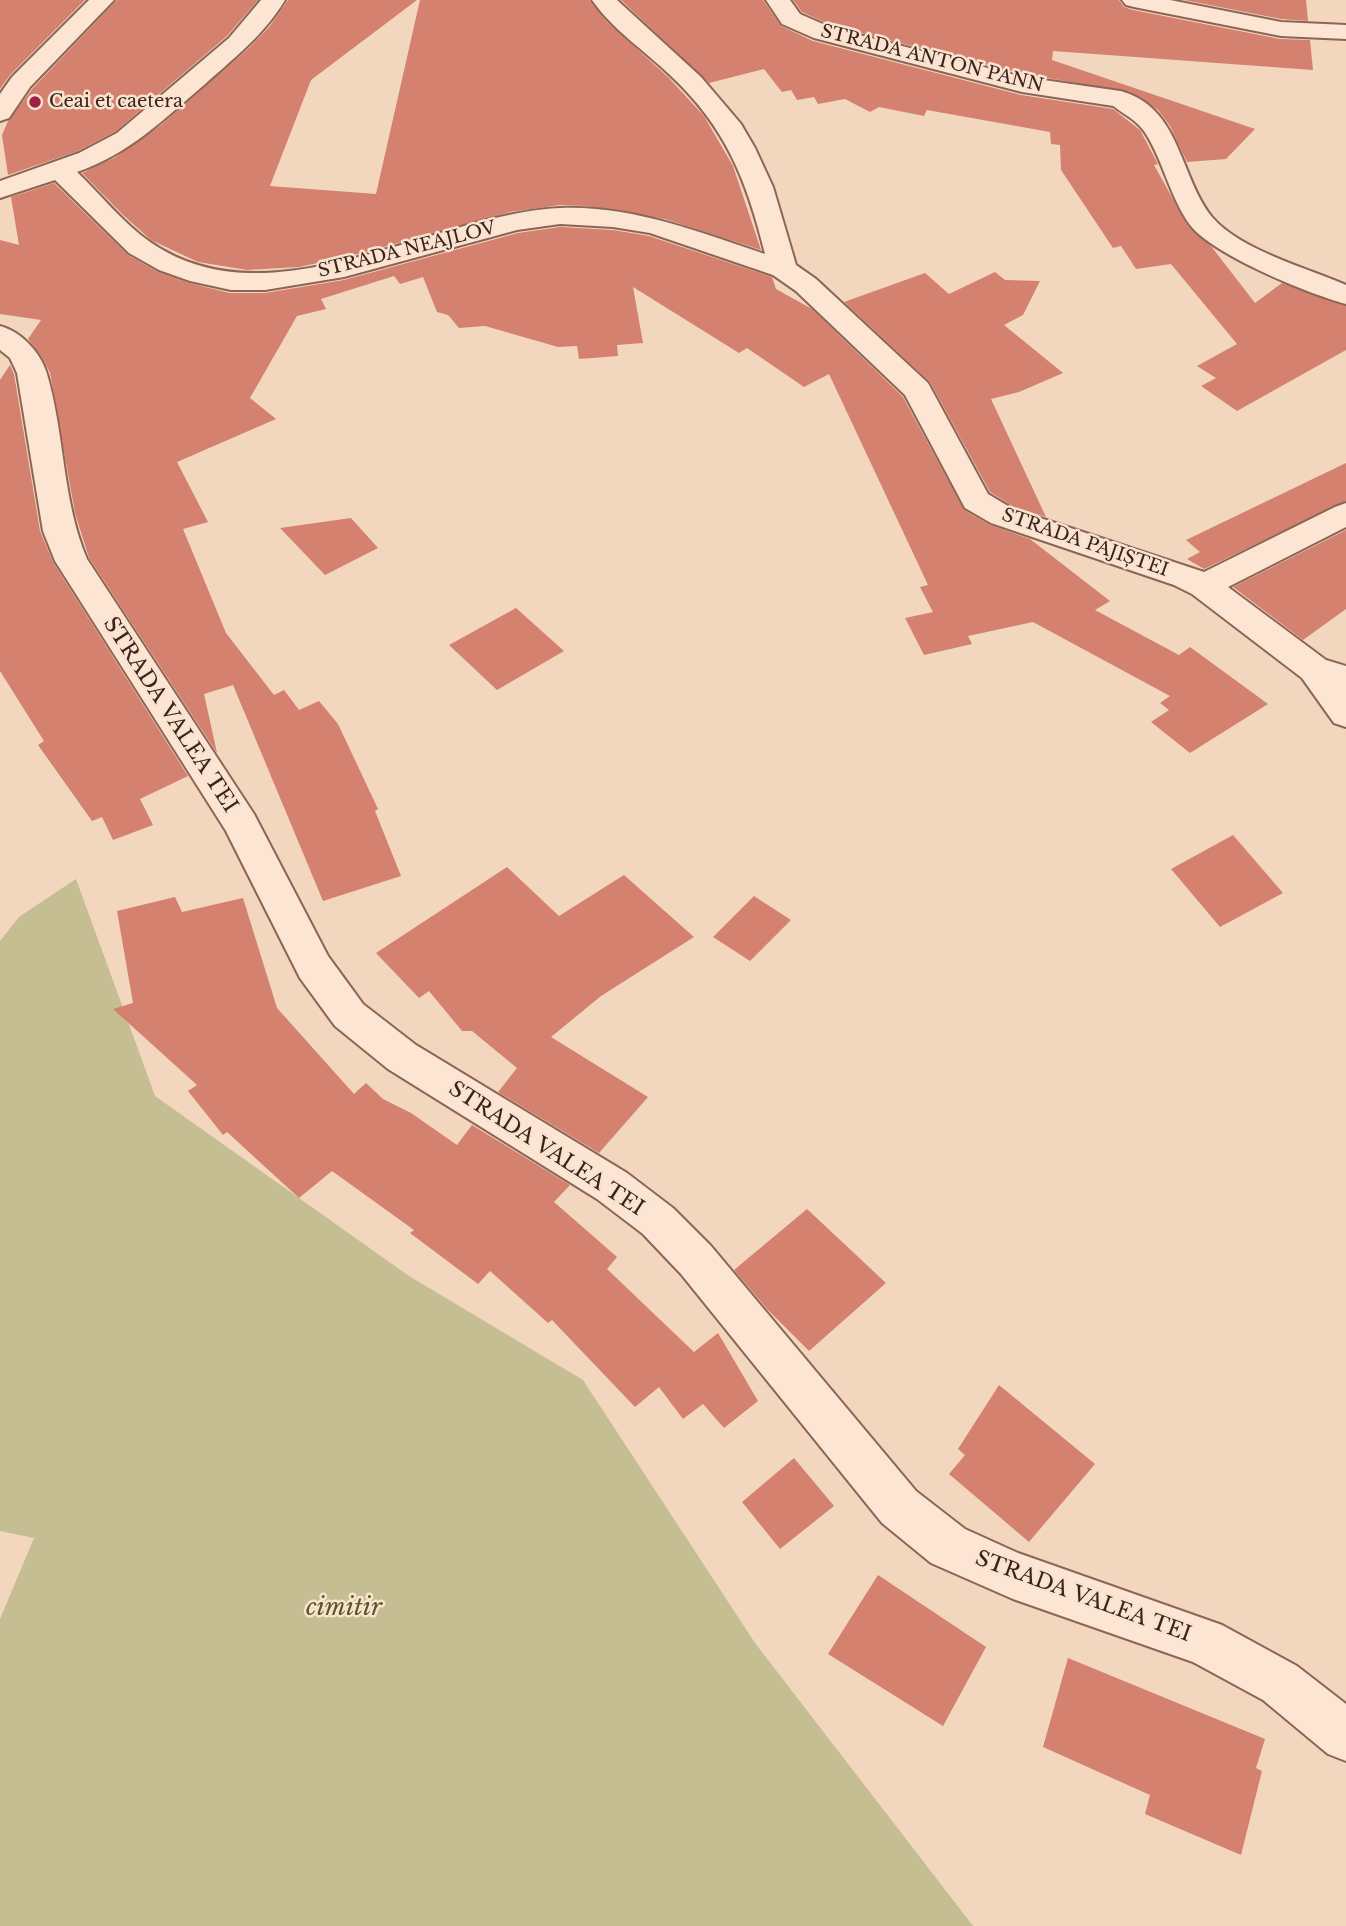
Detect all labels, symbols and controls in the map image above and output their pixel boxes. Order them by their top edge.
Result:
street label: STRADA ANTON PANN [818,21,1046,97]
place label: Ceai et caetera [49,91,183,113]
marker: Ceai et caetera [27,94,43,110]
street label: STRADA NEAJLOV [316,217,498,283]
street label: STRADA PAJIȘTEI [999,504,1171,582]
street label: STRADA VALEA TEI [97,613,243,817]
street label: STRADA VALEA TEI [444,1076,648,1222]
street label: STRADA VALEA TEI [972,1546,1194,1648]
park label: cimitir [306,1594,382,1622]

